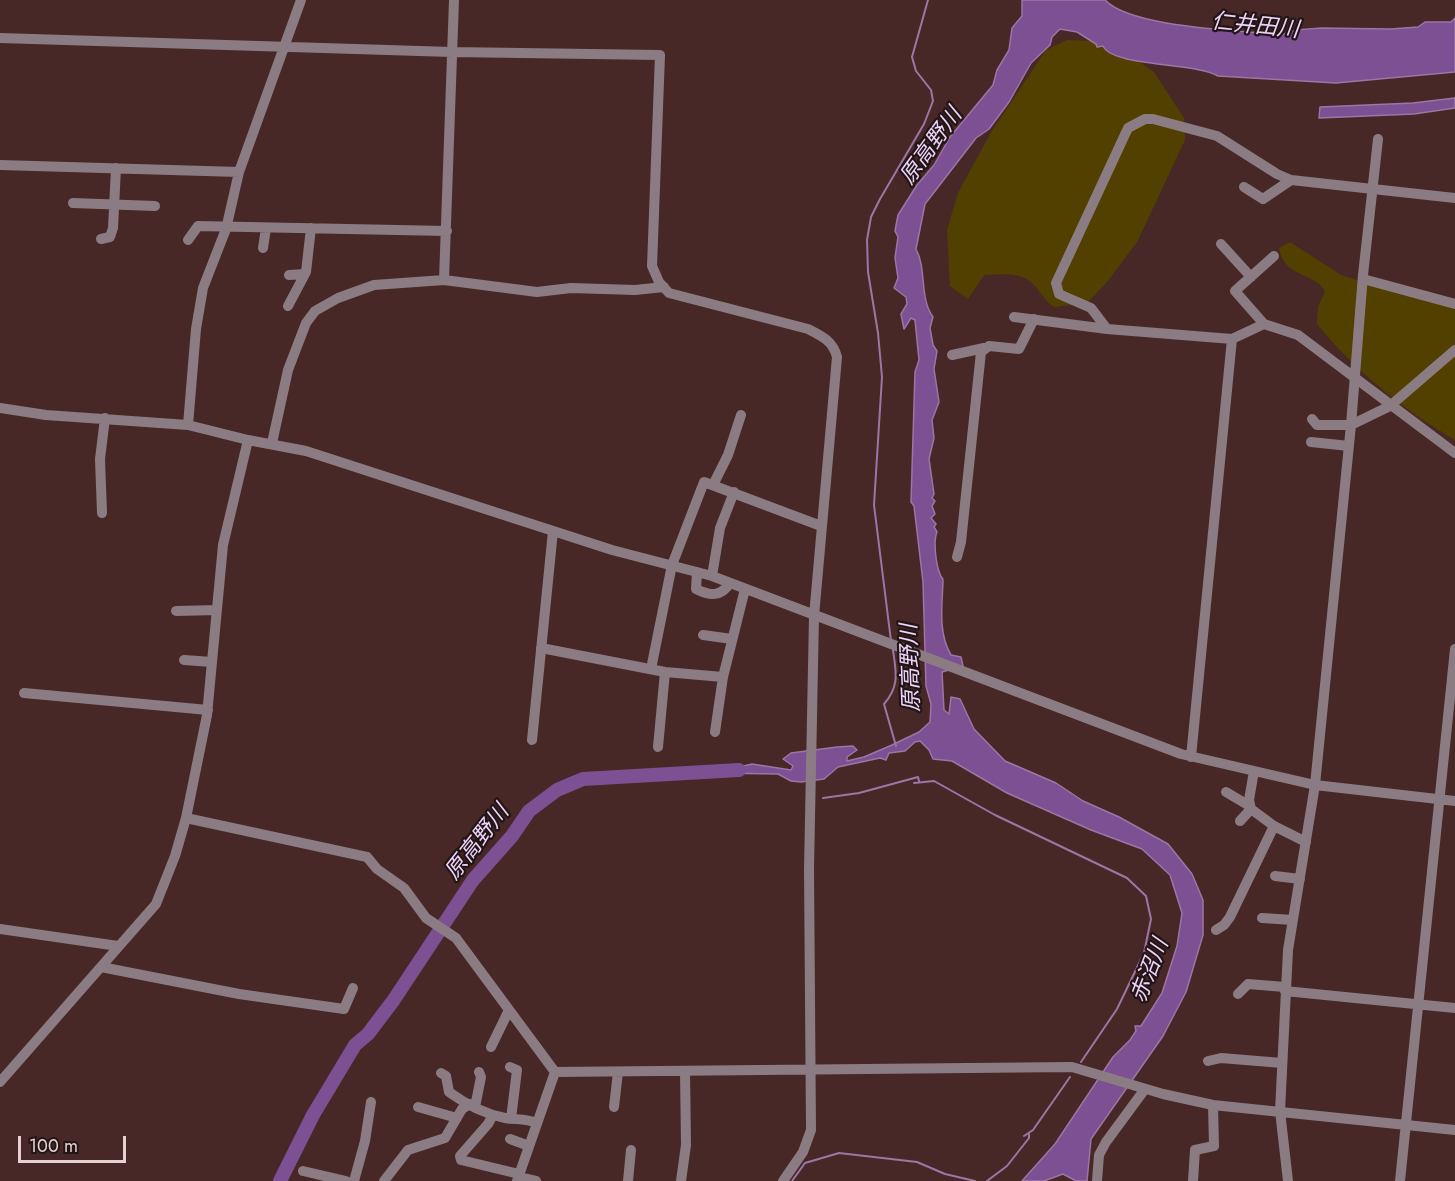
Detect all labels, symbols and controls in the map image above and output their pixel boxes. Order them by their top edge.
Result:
water label: 仁井田川 [1210,9,1300,45]
water label: 原高野川 [895,104,969,190]
water label: 原高野川 [897,624,927,712]
water label: 原高野川 [441,800,515,886]
water label: 赤沼川 [1127,935,1175,1007]
scale bar [21,1124,129,1162]
text: 100 m [29,1133,78,1159]

